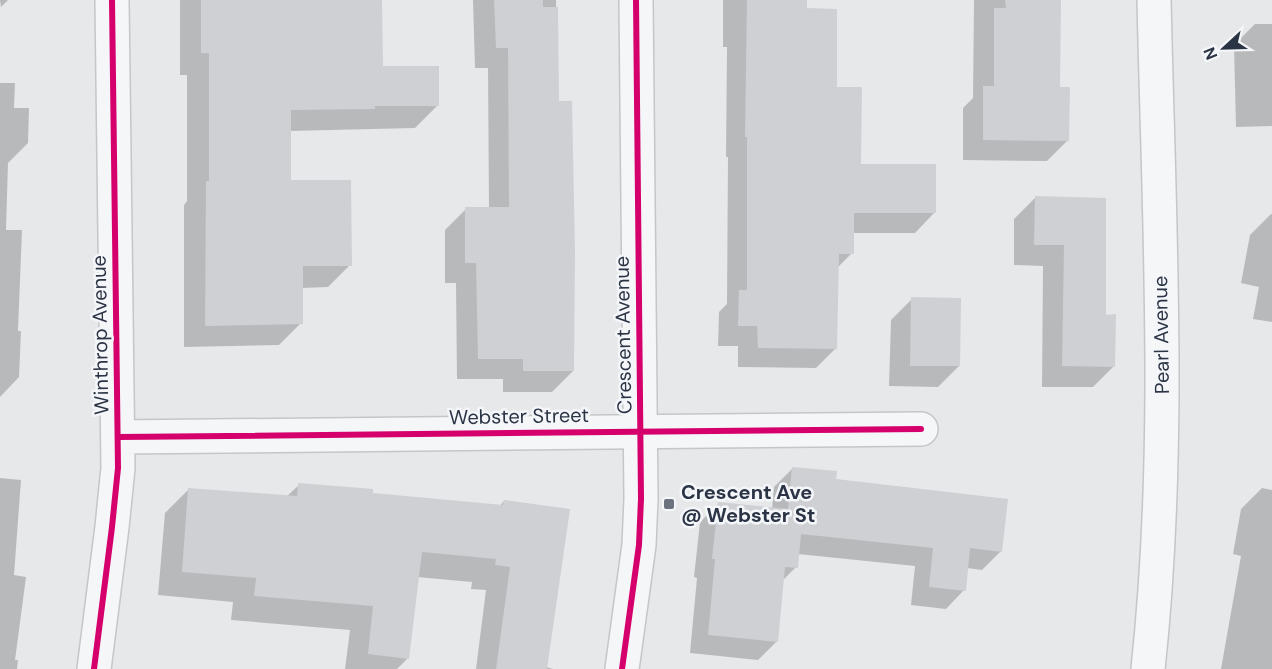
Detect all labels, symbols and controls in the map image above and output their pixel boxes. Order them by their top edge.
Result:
north arrow [1194,18,1254,78]
text: N [1199,44,1222,63]
street label: Winthrop Avenue [86,255,114,415]
street label: Crescent Avenue [609,256,637,414]
street label: Pearl Avenue [1147,276,1175,394]
street label: Webster Street [449,402,589,430]
place label: Crescent Ave @ Webster St [681,479,815,528]
marker: Crescent Ave @ Webster St [662,497,676,511]

